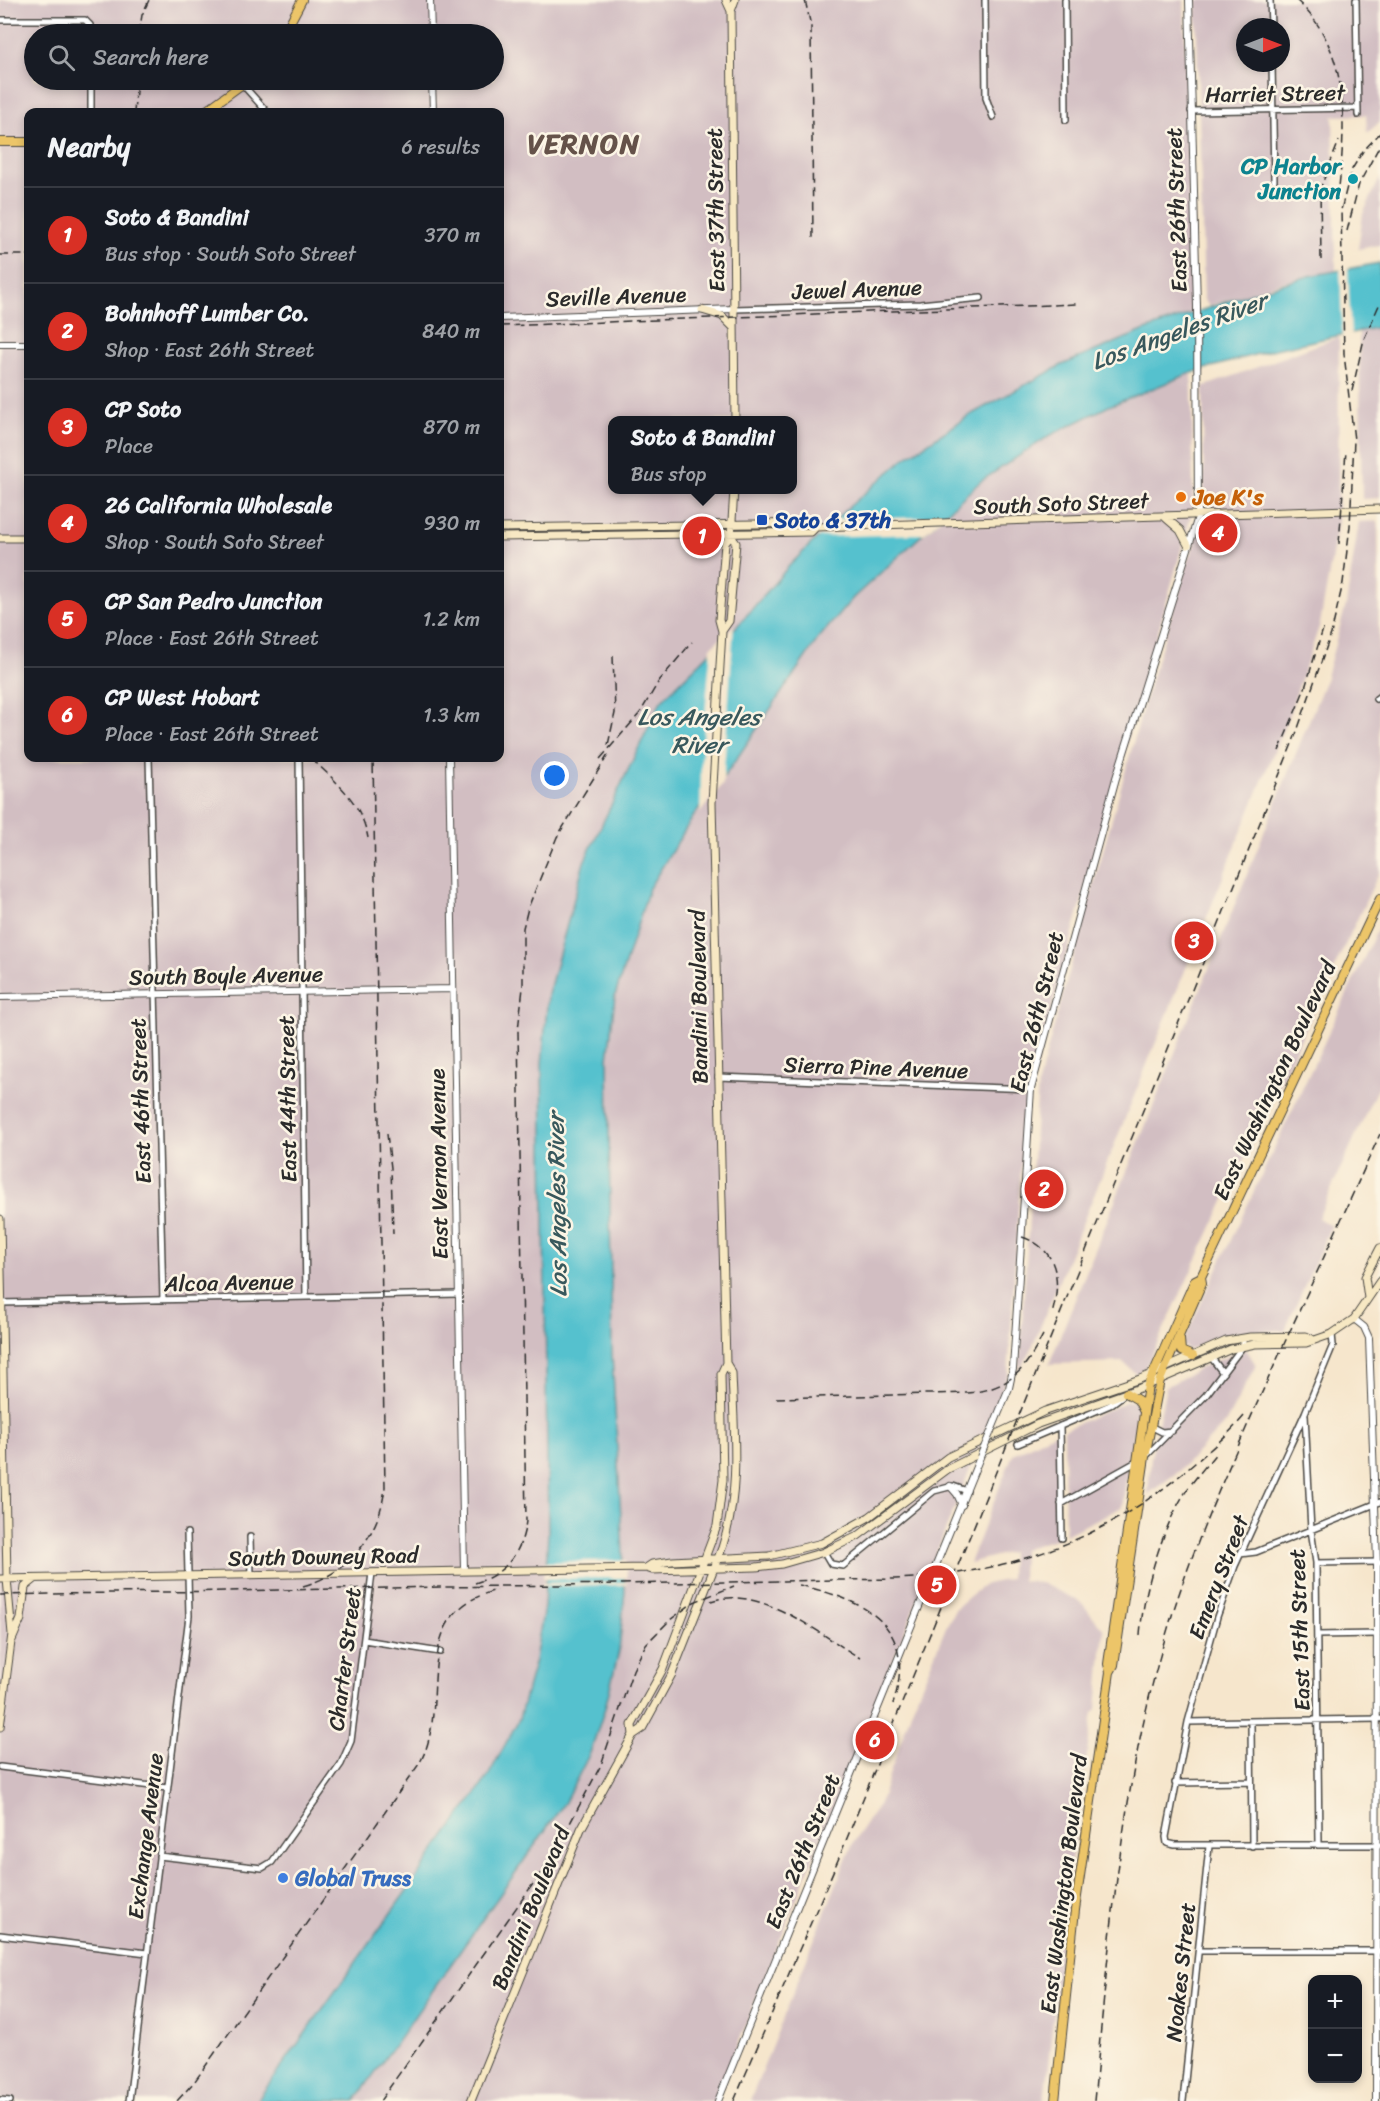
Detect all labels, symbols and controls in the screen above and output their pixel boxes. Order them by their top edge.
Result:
north arrow [1236,18,1290,72]
search box [24,24,504,90]
text: Search here [93,38,209,77]
icon: search [45,41,78,74]
street label: Harriet Street [1205,73,1346,114]
district label: VERNON [527,119,641,168]
text: Nearby [48,124,130,170]
street label: East 37th Street [695,127,736,292]
street label: East 26th Street [1154,127,1199,293]
text: 6 results [401,130,480,165]
place label: CP Harbor Junction [1240,147,1343,211]
marker: CP Harbor Junction [1346,172,1360,186]
text: Soto & Bandini [105,198,249,237]
text: 1 [63,218,72,253]
text: 370 m [424,218,480,253]
text: Bus stop · South Soto Street [105,237,356,272]
street label: Jewel Avenue [790,268,923,311]
street label: Seville Avenue [545,275,687,318]
water label: Los Angeles River [1085,278,1276,382]
text: Bohnhoff Lumber Co. [105,294,310,333]
text: 2 [62,314,73,349]
text: 840 m [422,314,480,349]
text: Shop · East 26th Street [105,333,314,368]
text: CP Soto [105,390,181,429]
text: 3 [62,410,73,445]
text: 870 m [423,410,480,445]
popup [608,416,797,494]
text: Soto & Bandini [631,418,774,457]
text: Place [105,429,153,464]
text: Bus stop [631,457,706,492]
place label: Joe K's [1191,478,1264,517]
street label: South Soto Street [973,481,1150,526]
text: 26 California Wholesale [105,486,332,525]
marker: Joe K's [1174,490,1188,504]
place label: Soto & 37th [773,501,891,540]
text: 4 [61,506,74,541]
text: 930 m [424,506,480,541]
pin: 4 [1198,510,1238,556]
marker: Soto & 37th [755,513,769,527]
pin: 1 [682,514,722,558]
text: Shop · South Soto Street [105,525,324,560]
text: CP San Pedro Junction [105,582,322,621]
text: 5 [61,602,74,637]
text: 1.2 km [423,602,480,637]
text: Place · East 26th Street [105,621,319,656]
text: CP West Hobart [105,678,260,717]
water label: Los Angeles River [637,696,764,766]
text: 6 [62,698,73,733]
text: 1.3 km [423,698,480,733]
text: Place · East 26th Street [105,717,319,752]
your location [540,761,569,790]
street label: Bandini Boulevard [677,908,720,1084]
pin: 3 [1174,918,1214,964]
street label: East 26th Street [998,927,1075,1097]
street label: East Washington Boulevard [1202,952,1348,1207]
street label: South Boyle Avenue [129,954,323,997]
street label: East 44th Street [267,1015,308,1183]
street label: East 46th Street [118,1017,163,1184]
street label: Sierra Pine Avenue [783,1045,969,1090]
street label: East Vernon Avenue [417,1068,460,1260]
water label: Los Angeles River [534,1109,580,1297]
pin: 2 [1024,1166,1064,1212]
street label: Alcoa Avenue [163,1262,294,1303]
street label: Emery Street [1177,1508,1260,1645]
street label: South Downey Road [227,1535,420,1578]
street label: East 15th Street [1277,1548,1322,1712]
pin: 5 [918,1562,956,1608]
street label: Charter Street [316,1585,373,1733]
pin: 6 [856,1718,894,1762]
street label: Exchange Avenue [116,1751,175,1921]
street label: East Washington Boulevard [1028,1751,1099,2016]
street label: East 26th Street [754,1767,852,1935]
street label: Bandini Boulevard [480,1819,582,1996]
place label: Global Truss [294,1859,412,1898]
marker: Global Truss [276,1871,290,1885]
street label: Noakes Street [1154,1900,1207,2043]
map controls [1308,1975,1362,2083]
button: + [1308,1975,1362,2029]
button: − [1308,2029,1362,2083]

